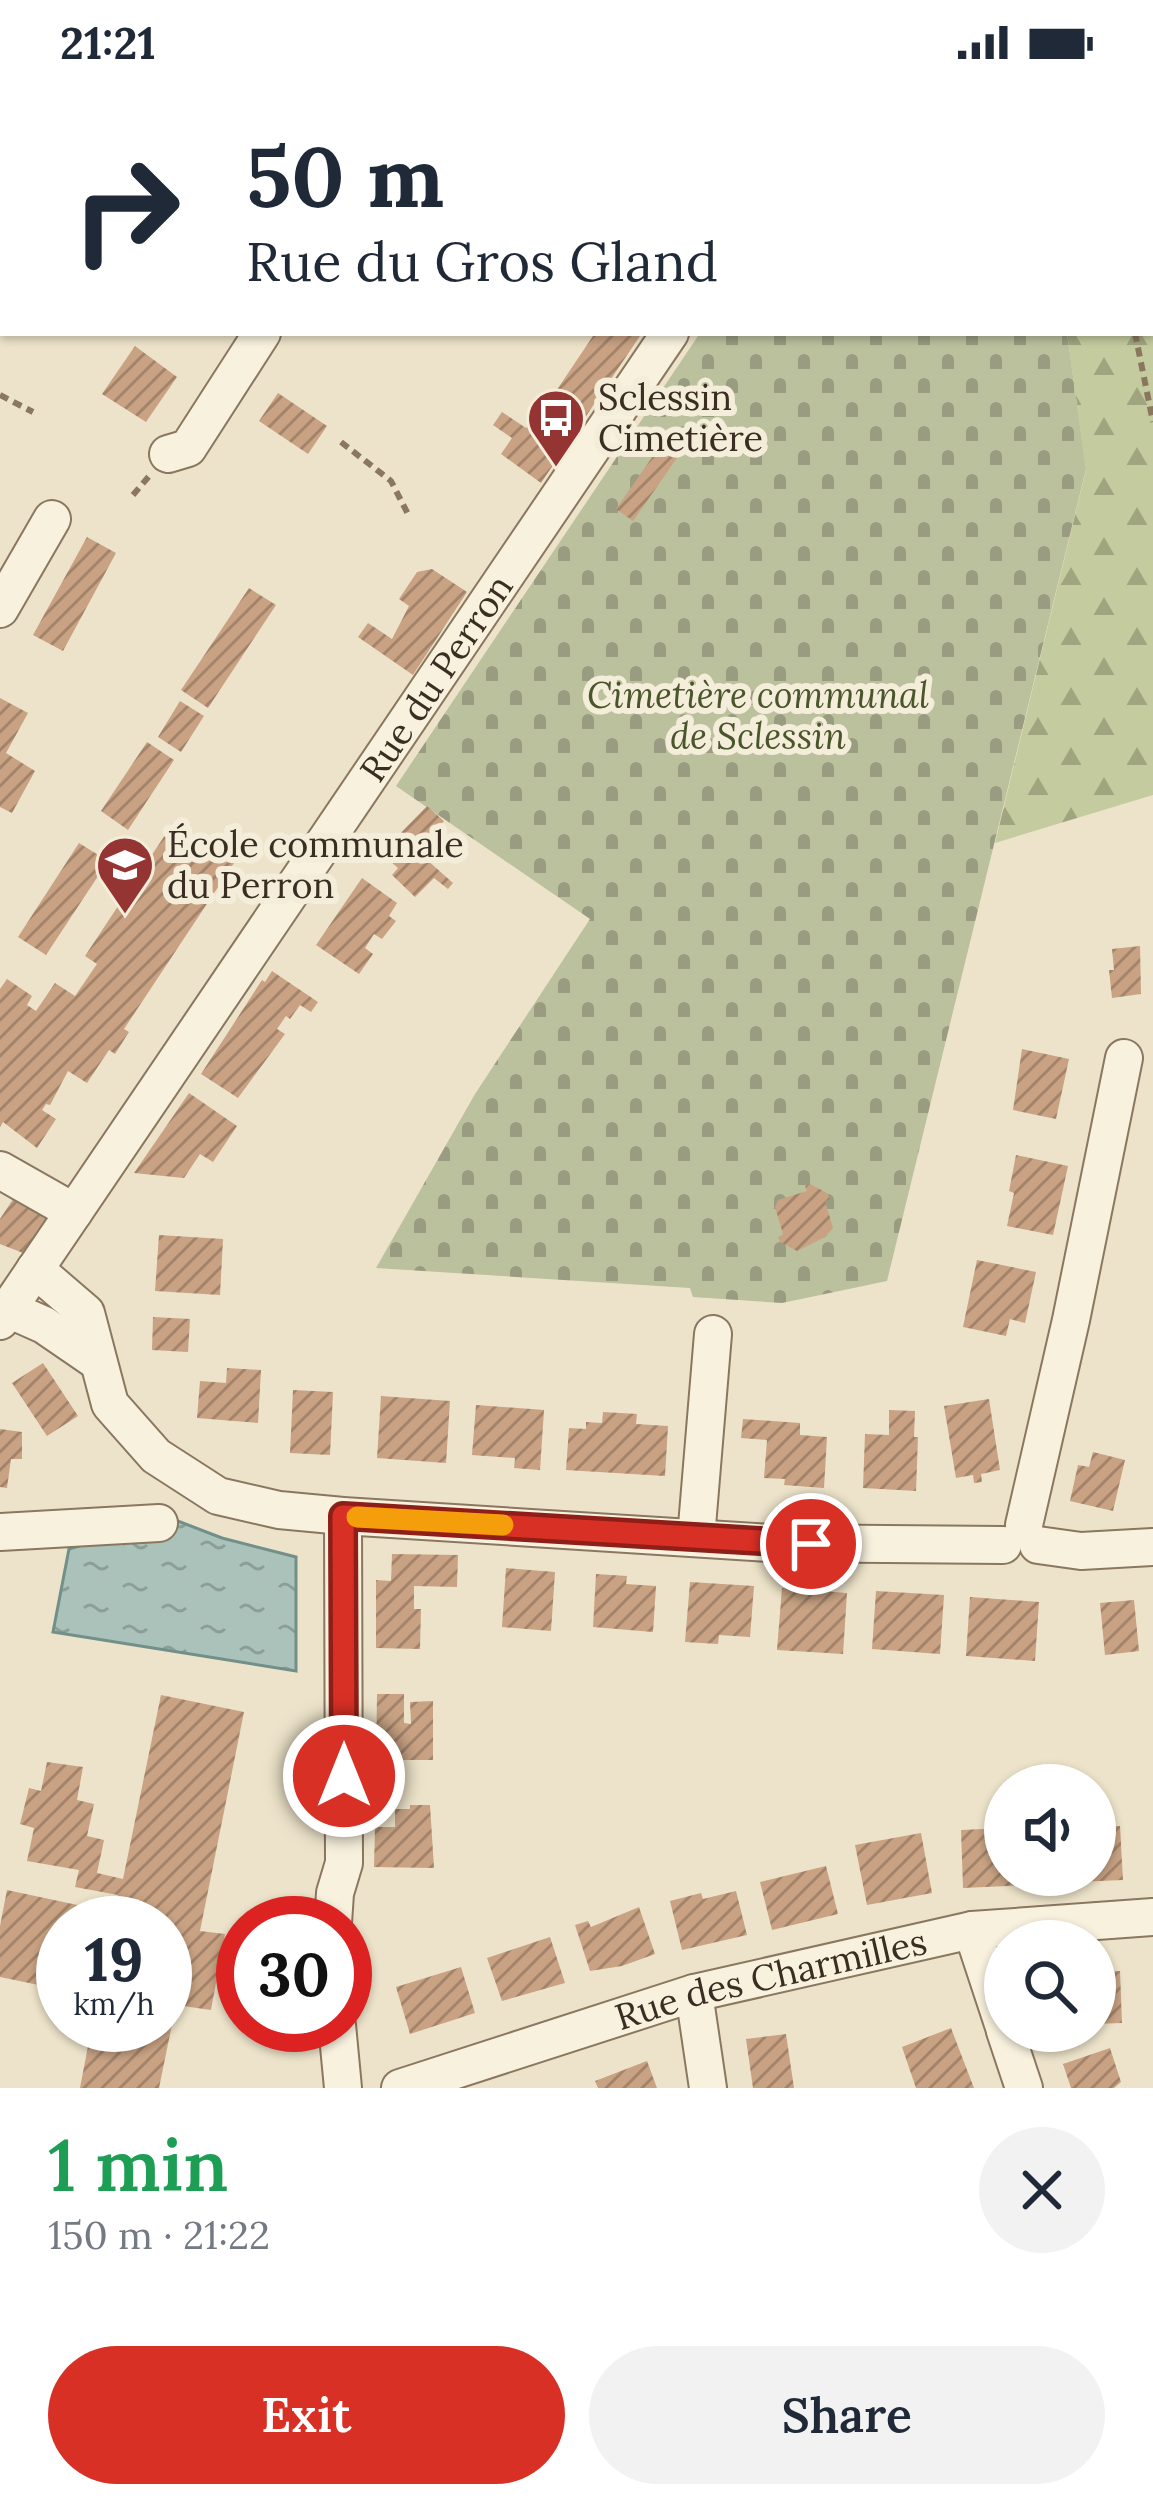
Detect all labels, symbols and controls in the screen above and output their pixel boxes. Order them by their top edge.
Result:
text: 21:21 [60,14,156,71]
text: 50 m [246,122,444,230]
icon: right [48,132,204,288]
text: Rue du Gros Gland [246,227,718,296]
place label: Sclessin Cimetière [598,374,763,461]
bus stop icon: Sclessin Cimetière [525,387,587,469]
street label: Rue du Perron [350,566,523,790]
park label: Cimetière communal de Sclessin [587,672,929,759]
place label: École communale du Perron [167,821,464,908]
school or university icon: École communale du Perron [94,834,156,916]
pin [760,1493,862,1595]
icon: arrive [778,1511,844,1577]
position arrow [281,1713,407,1839]
map controls [984,1764,1116,2052]
button: sound [984,1764,1116,1896]
speed limit sign: 30 [216,1896,372,2052]
street label: Rue des Charmilles [609,1918,931,2040]
button: search [984,1920,1116,2052]
text: 19 [85,1921,143,1997]
text: km/h [73,1985,155,2023]
text: 1 min [48,2119,228,2211]
button: close [979,2127,1105,2253]
text: 150 m · 21:22 [48,2210,270,2260]
button: Exit [48,2346,565,2484]
button: Share [589,2346,1105,2484]

